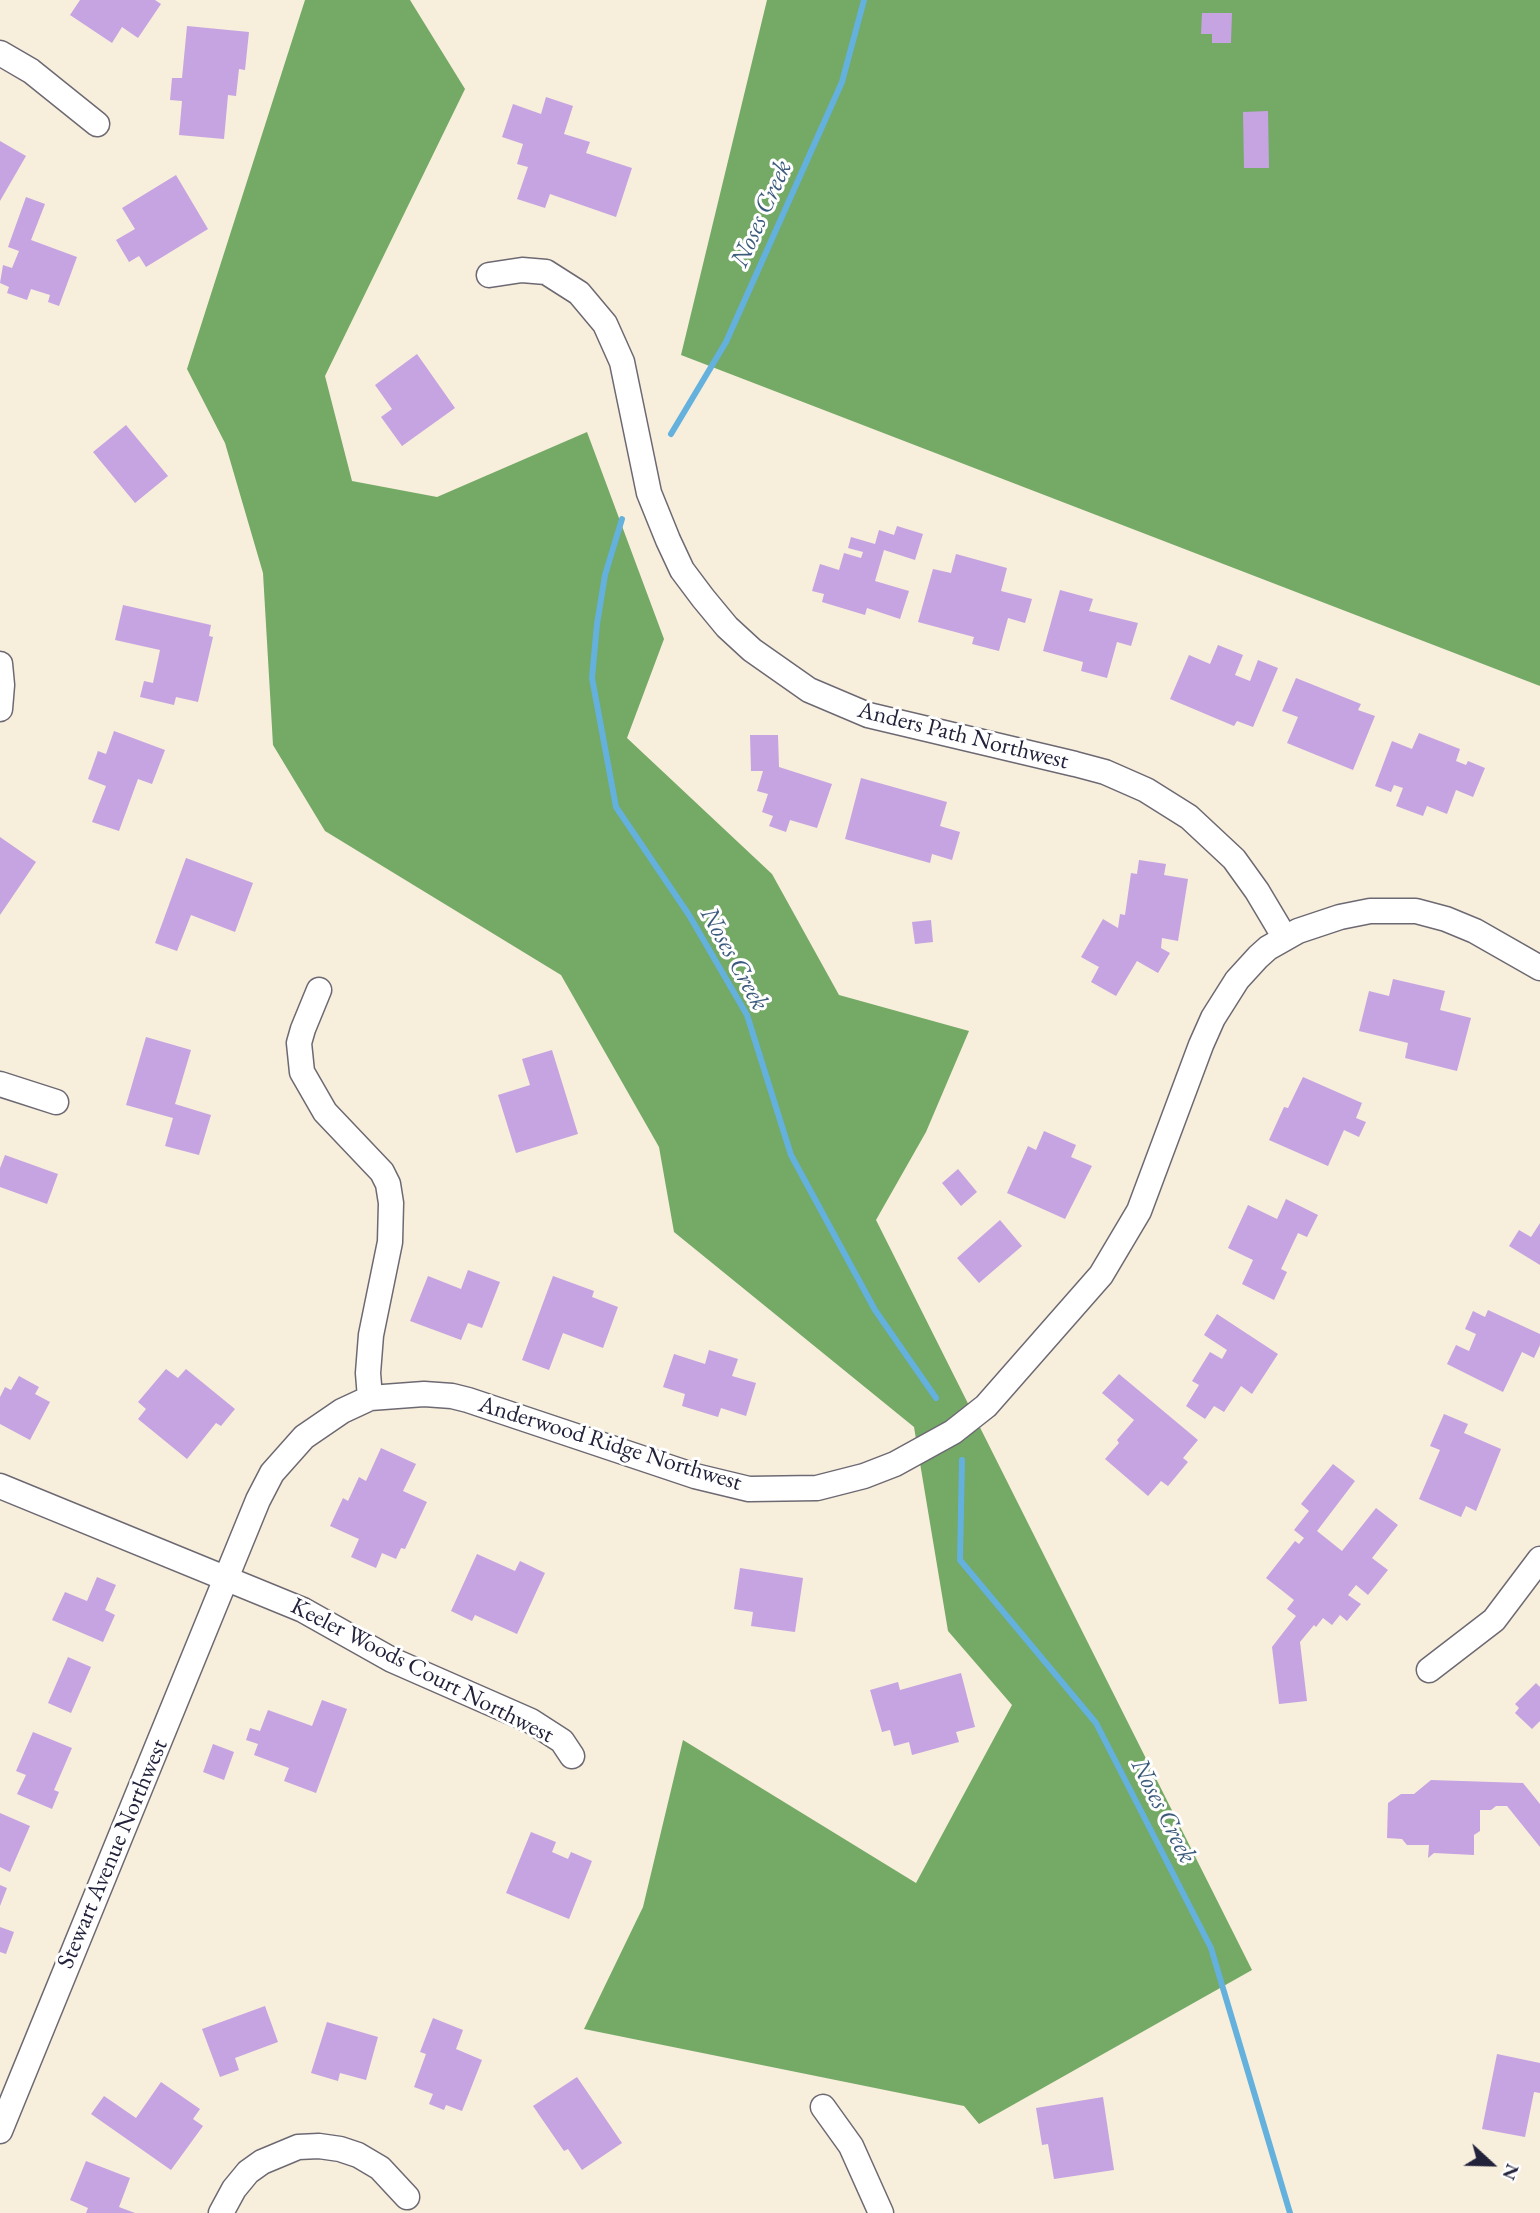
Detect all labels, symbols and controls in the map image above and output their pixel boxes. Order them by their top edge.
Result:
water label: Noses Creek [725,156,799,272]
street label: Anders Path Northwest [855,696,1071,776]
water label: Noses Creek [693,902,775,1016]
street label: Anderwood Ridge Northwest [475,1390,745,1498]
street label: Keeler Woods Court Northwest [286,1592,558,1750]
street label: Stewart Avenue Northwest [52,1735,174,1973]
water label: Noses Creek [1123,1753,1203,1869]
north arrow [1456,2129,1526,2199]
text: N [1496,2160,1525,2184]

